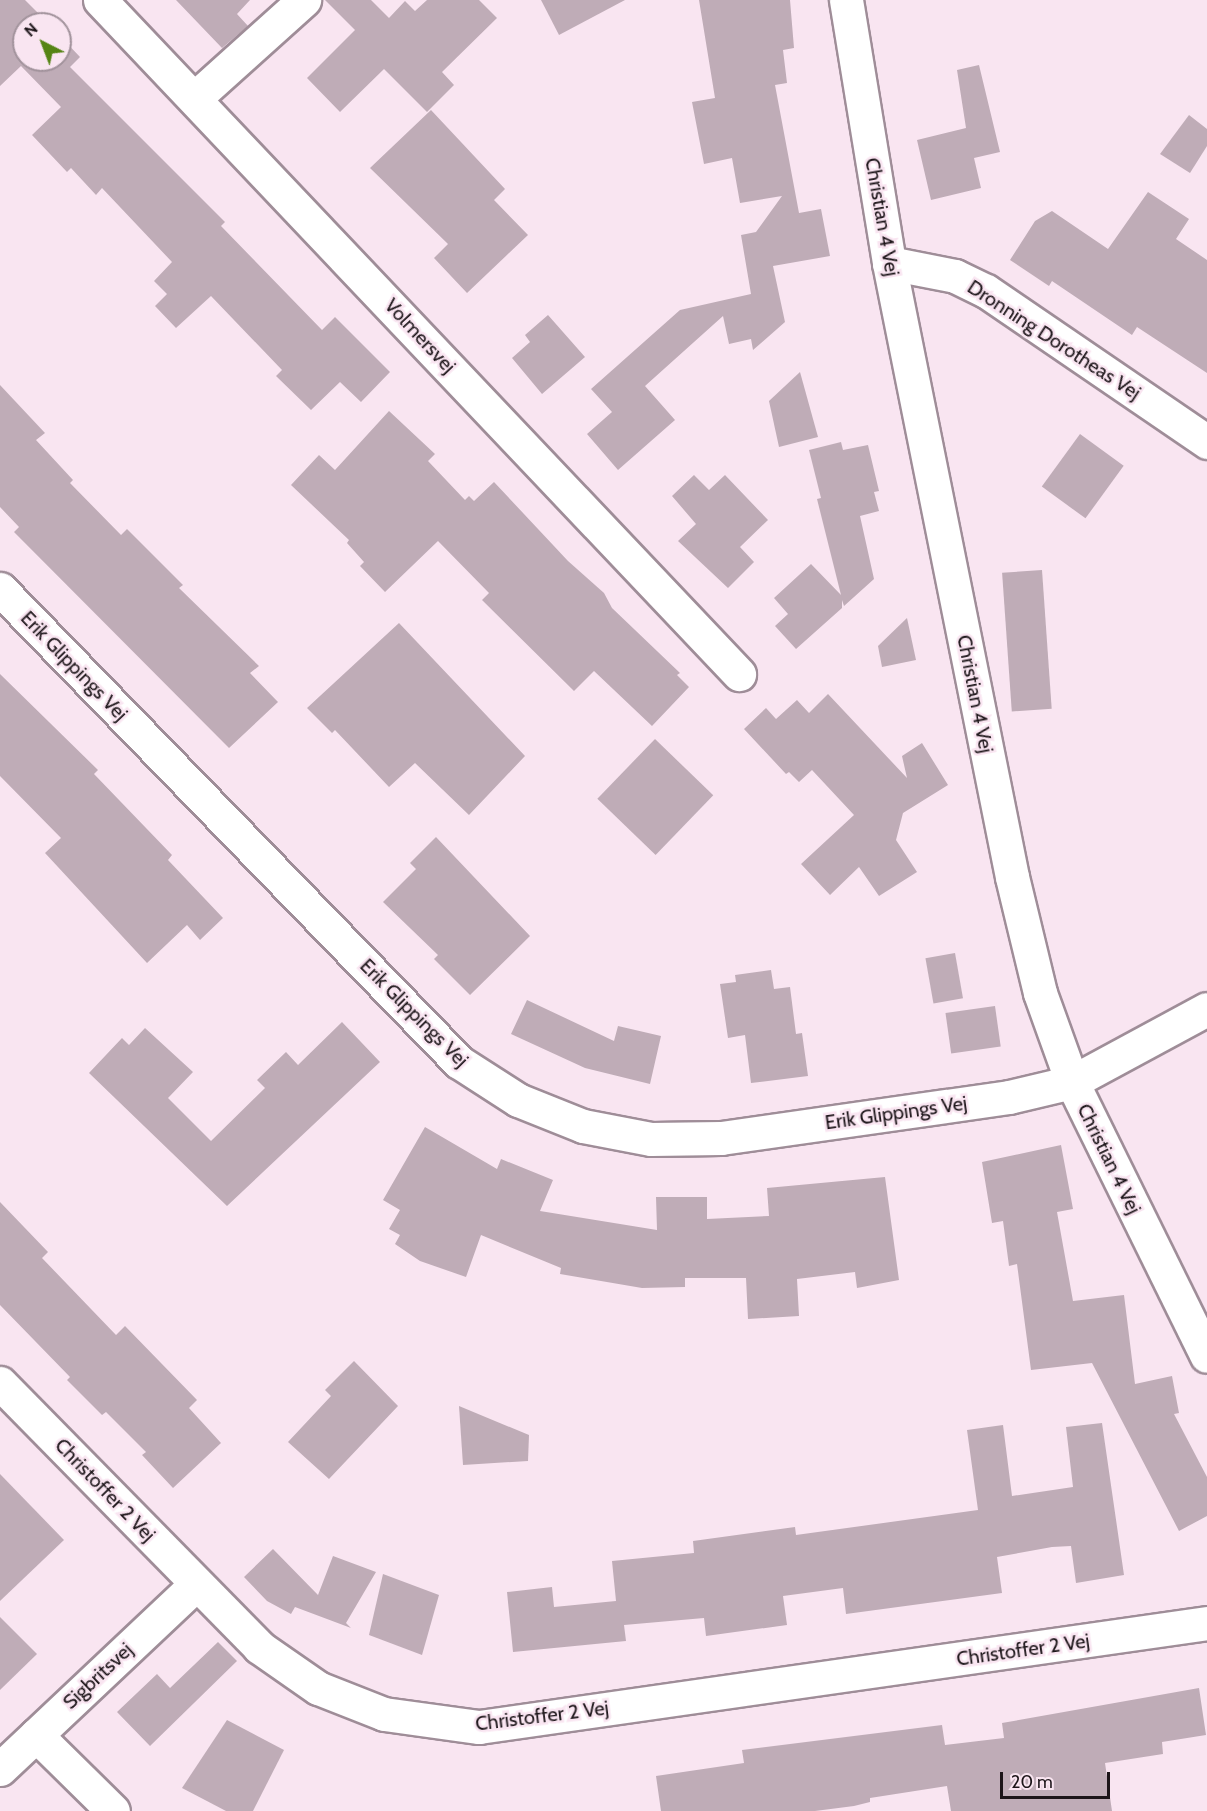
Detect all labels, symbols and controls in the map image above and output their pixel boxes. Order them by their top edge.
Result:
north arrow [12,12,72,72]
text: N [20,19,42,41]
street label: Christian 4 Vej [860,156,904,278]
street label: Dronning Dorotheas Vej [963,275,1145,405]
street label: Volmersvej [379,294,461,378]
street label: Erik Glippings Vej [16,606,132,726]
street label: Christian 4 Vej [952,633,998,755]
street label: Erik Glippings Vej [355,954,473,1072]
street label: Erik Glippings Vej [823,1091,969,1135]
street label: Christian 4 Vej [1072,1100,1146,1218]
street label: Christoffer 2 Vej [50,1433,160,1547]
street label: Christoffer 2 Vej [955,1629,1091,1671]
street label: Sigbritsvej [58,1638,138,1714]
street label: Christoffer 2 Vej [474,1696,610,1736]
scale bar [1003,1760,1112,1798]
text: 20 m [1011,1771,1053,1793]

